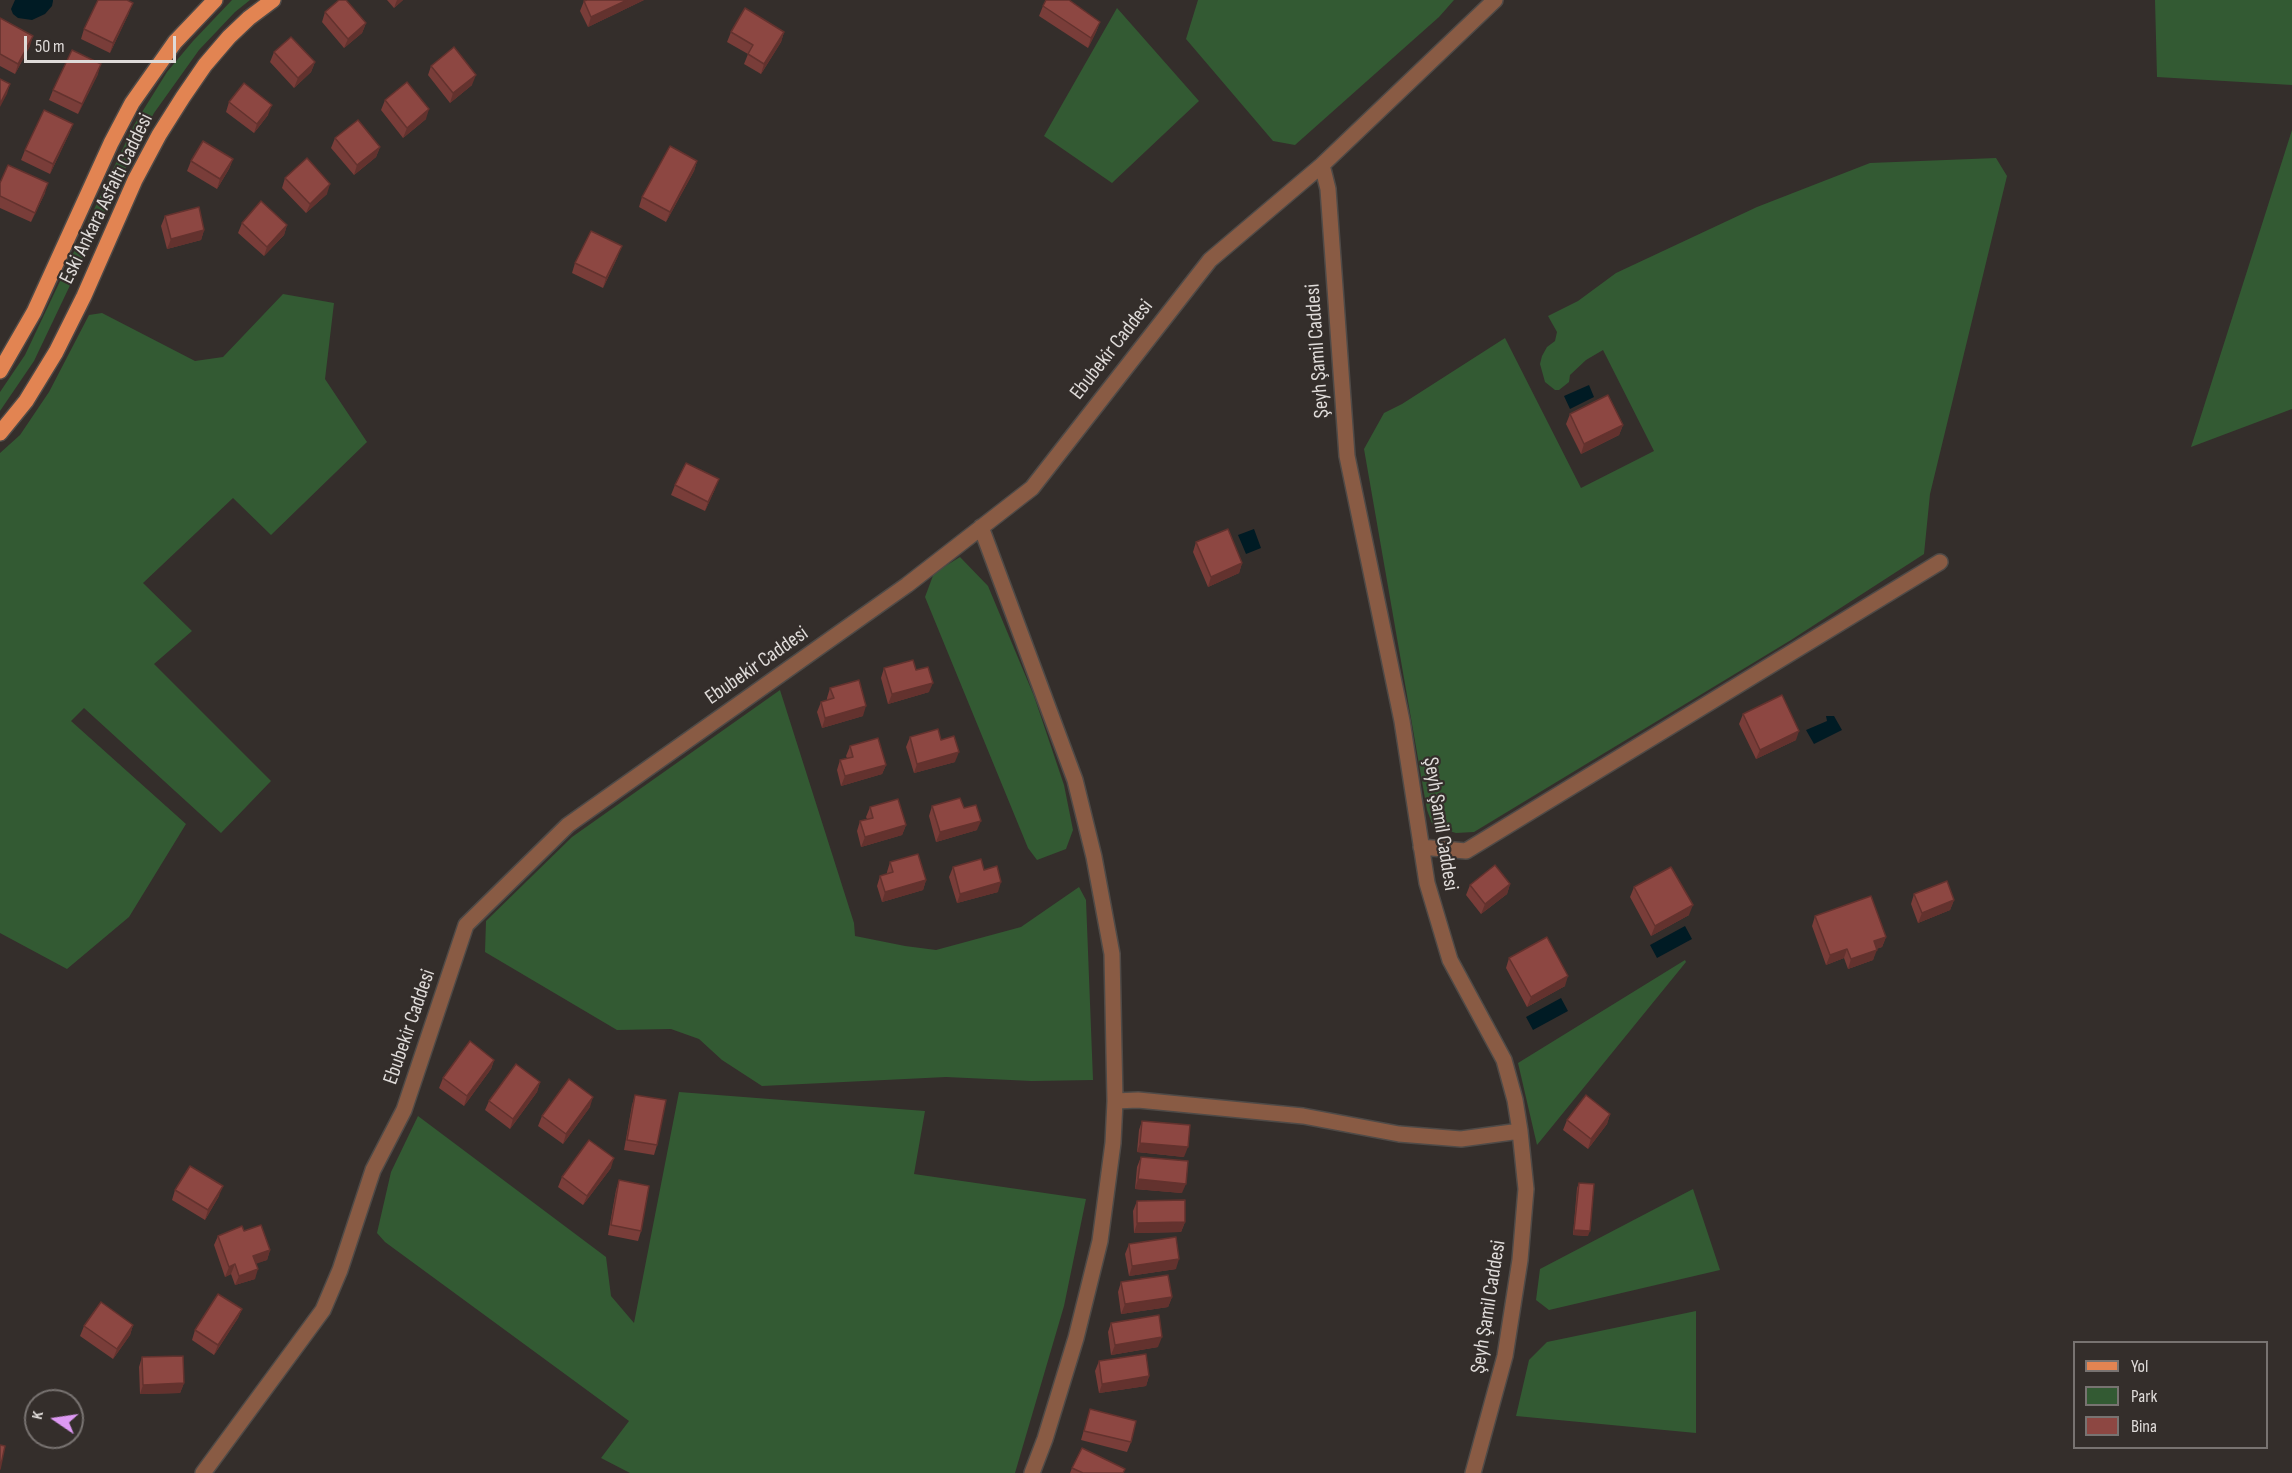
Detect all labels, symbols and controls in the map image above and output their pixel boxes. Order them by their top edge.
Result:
scale bar [27,24,178,62]
text: 50 m [35,36,65,57]
street label: Eski Ankara Asfaltı Caddesi [55,110,159,288]
street label: Şeyh Şamil Caddesi [1301,283,1335,419]
street label: Ebubekir Caddesi [1065,295,1159,405]
street label: Ebubekir Caddesi [701,621,813,711]
street label: Şeyh Şamil Caddesi [1417,755,1463,893]
street label: Ebubekir Caddesi [379,966,441,1088]
street label: Şeyh Şamil Caddesi [1466,1238,1512,1376]
legend [2073,1341,2268,1449]
text: Yol [2131,1356,2148,1377]
text: Park [2131,1386,2157,1407]
north arrow [24,1389,84,1449]
text: K [28,1409,48,1421]
text: Bina [2131,1416,2157,1437]

